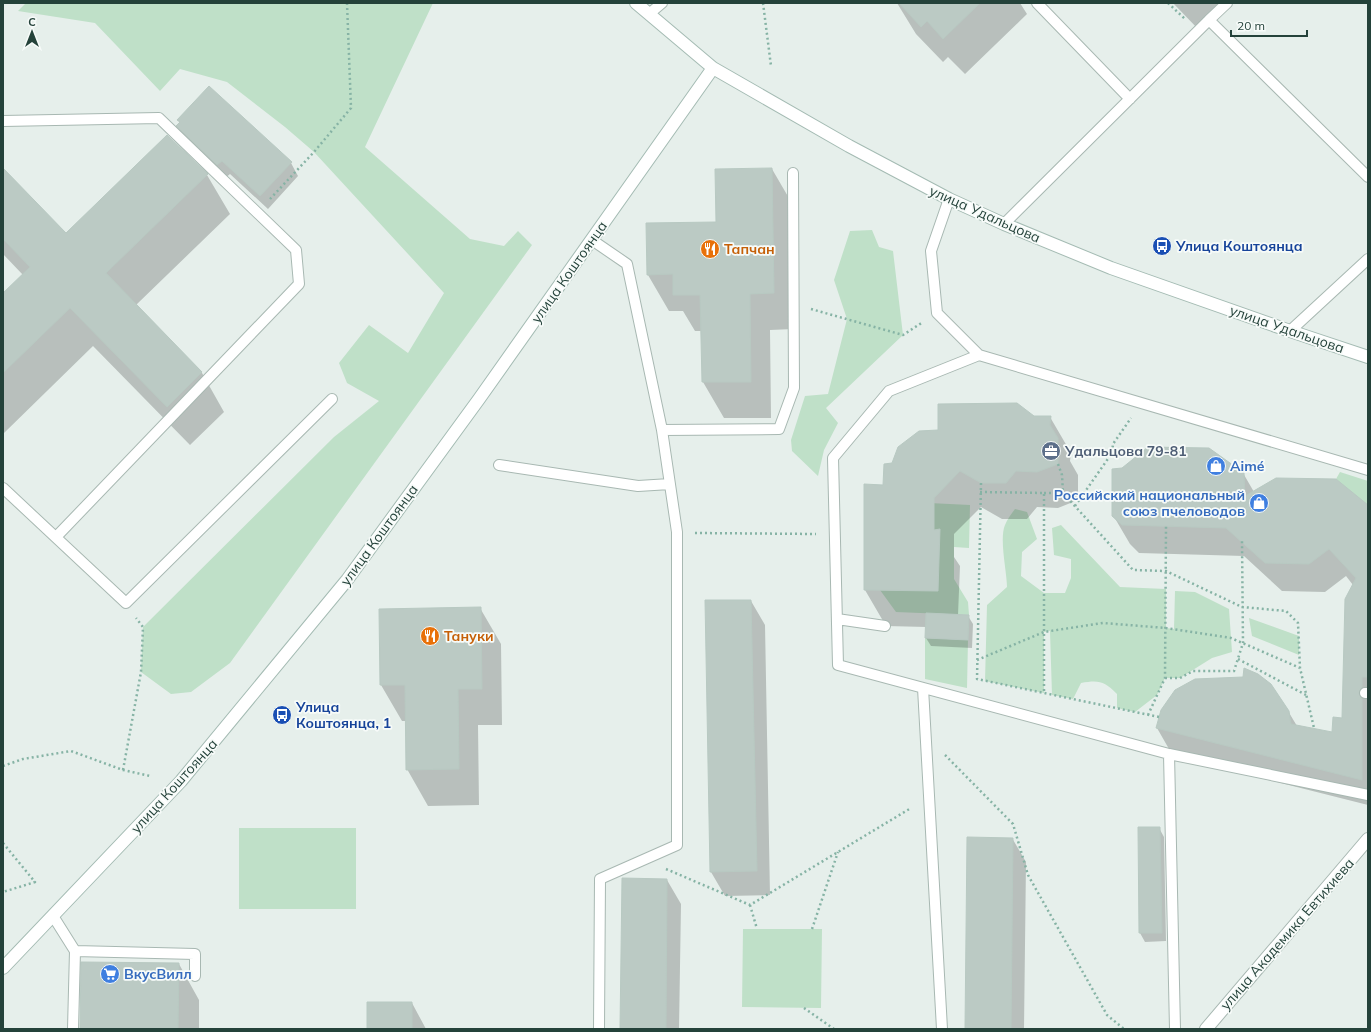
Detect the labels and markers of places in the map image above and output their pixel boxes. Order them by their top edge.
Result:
bus stop icon: Улица Коштоянца [1151,235,1173,257]
place label: Улица Коштоянца [1175,237,1303,255]
restaurant icon: Тапчан [699,238,721,260]
place label: Тапчан [724,240,775,258]
office icon: Удальцова 79-81 [1040,440,1062,462]
place label: Удальцова 79-81 [1064,442,1187,460]
shop icon: Aimé [1205,455,1227,477]
place label: Aimé [1230,457,1265,475]
place label: Российский национальный союз пчеловодов [1054,486,1245,520]
shop icon: Российский национальный союз пчеловодов [1248,492,1270,514]
restaurant icon: Тануки [419,625,441,647]
place label: Тануки [444,627,494,645]
place label: Улица Коштоянца, 1 [295,698,391,732]
bus stop icon: Улица Коштоянца, 1 [271,704,293,726]
supermarket icon: ВкусВилл [99,963,121,985]
place label: ВкусВилл [124,965,192,983]

